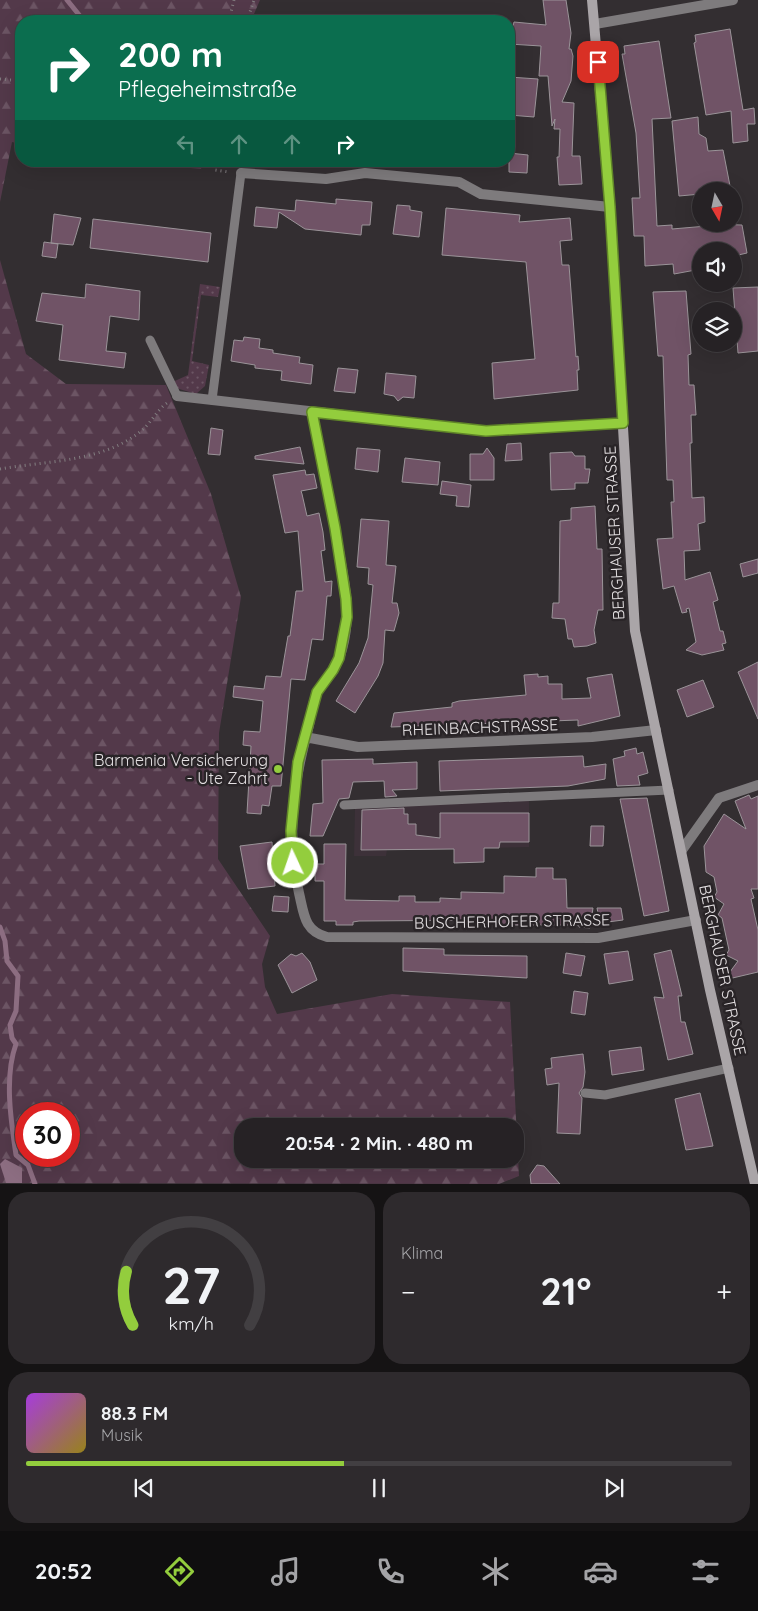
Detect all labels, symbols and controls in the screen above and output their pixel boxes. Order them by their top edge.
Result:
text: 200 m [118,32,223,76]
icon: right [35,35,100,100]
pin [577,41,619,83]
icon: arrive [584,48,612,76]
text: Pflegeheimstraße [118,75,297,103]
icon: left [172,130,200,158]
icon: ahead [225,130,253,158]
icon: ahead [278,130,306,158]
icon: right [331,130,359,158]
north arrow [692,182,742,232]
map controls [692,182,742,352]
button: sound [692,242,742,292]
button: layers [692,302,742,352]
street label: BERGHAUSER STRASSE [599,446,629,620]
street label: RHEINBACHSTRASSE [401,714,559,740]
place label: Barmenia Versicherung - Ute Zahrt [94,750,268,788]
marker: Barmenia Versicherung - Ute Zahrt [272,763,284,775]
position arrow [266,836,318,888]
street label: BERGHAUSER STRASSE [695,883,751,1057]
street label: BUSCHERHOFER STRASSE [414,909,610,933]
speed limit sign: 30 [15,1102,80,1167]
text: 20:54 · 2 Min. · 480 m [285,1131,473,1155]
text: Klima [401,1243,443,1263]
text: 27 [162,1252,221,1317]
text: 21° [540,1267,592,1315]
text: − [401,1274,416,1309]
text: + [716,1274,732,1309]
text: km/h [169,1312,214,1334]
text: 88.3 FM [101,1401,168,1425]
text: Musik [101,1425,143,1445]
icon: previous [130,1474,158,1502]
icon: pause [365,1474,393,1502]
icon: next [600,1474,628,1502]
icon: directions [162,1554,197,1589]
icon: music [268,1554,303,1589]
icon: phone [373,1554,408,1589]
icon: climate [478,1554,513,1589]
icon: car [583,1554,618,1589]
icon: filters [688,1554,723,1589]
text: 20:52 [35,1557,92,1585]

